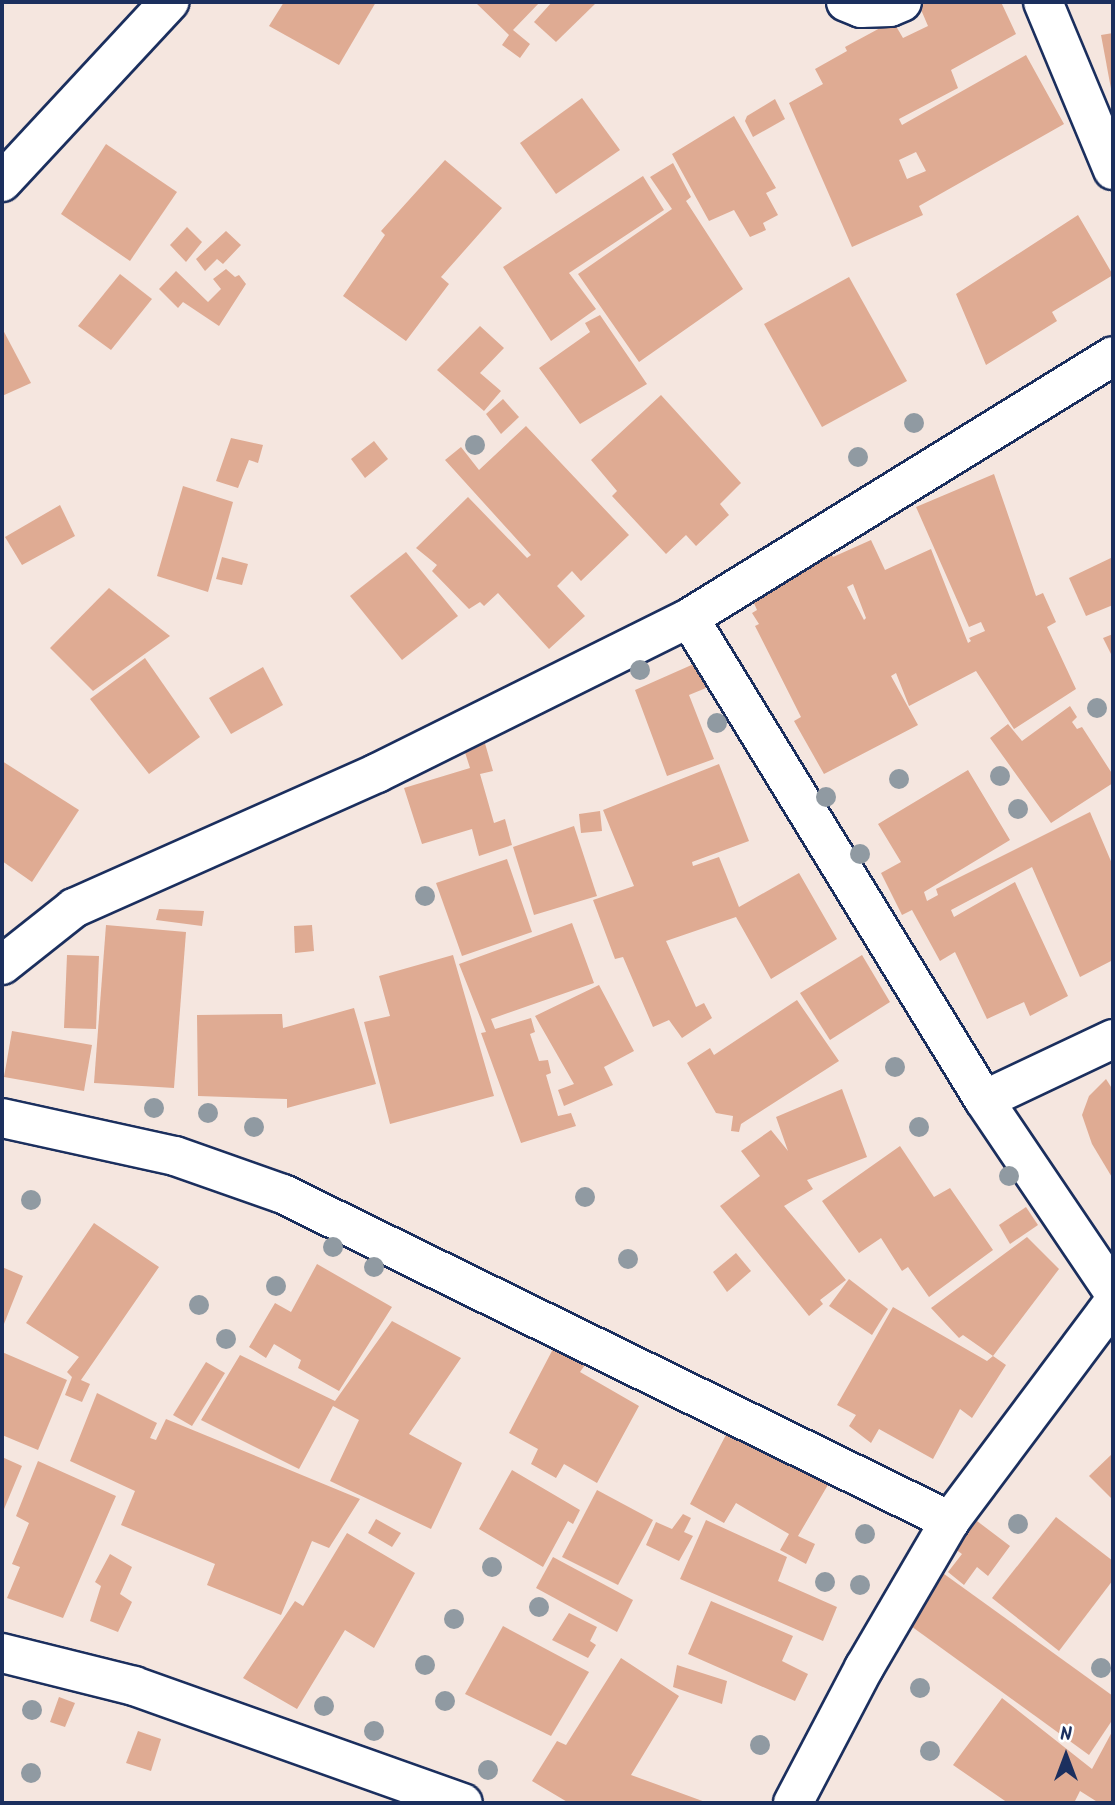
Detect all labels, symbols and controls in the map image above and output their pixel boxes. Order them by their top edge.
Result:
text: N [1060,1720,1072,1750]
north arrow [1031,1721,1101,1791]

